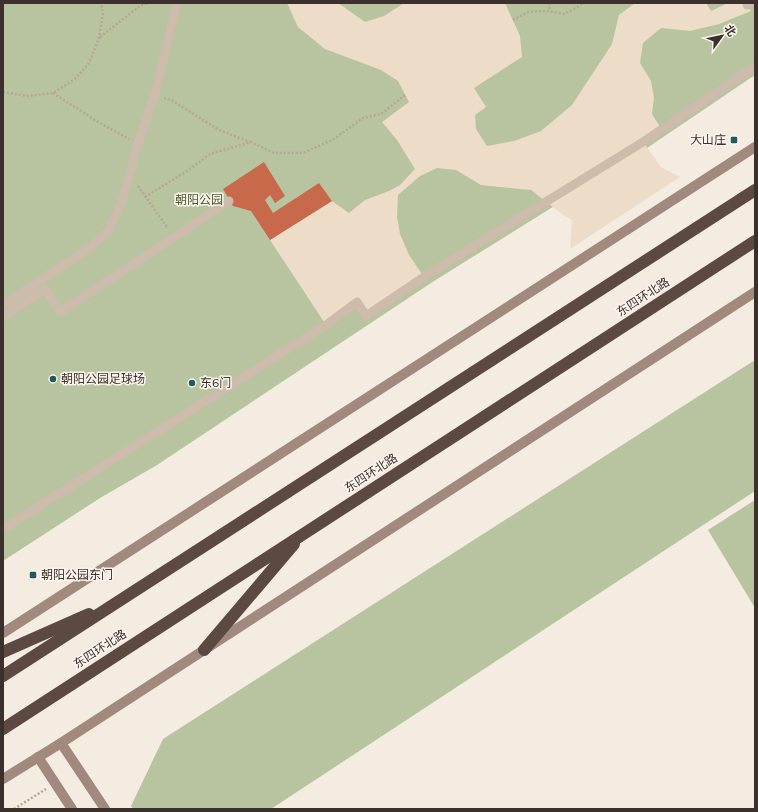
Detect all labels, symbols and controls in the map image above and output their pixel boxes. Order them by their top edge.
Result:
north arrow [702,16,742,56]
text: 北 [722,22,739,39]
place label: 大山庄 [690,132,726,147]
marker: 大山庄 [729,135,739,145]
park label: 朝阳公园 [175,192,223,207]
street label: 东四环北路 [613,274,672,319]
place label: 朝阳公园足球场 [61,371,145,386]
marker: 朝阳公园足球场 [48,374,58,384]
place label: 东6门 [200,375,231,390]
marker: 东6门 [187,378,197,388]
street label: 东四环北路 [341,450,400,495]
place label: 朝阳公园东门 [41,567,113,582]
marker: 朝阳公园东门 [28,570,38,580]
street label: 东四环北路 [70,626,129,671]

